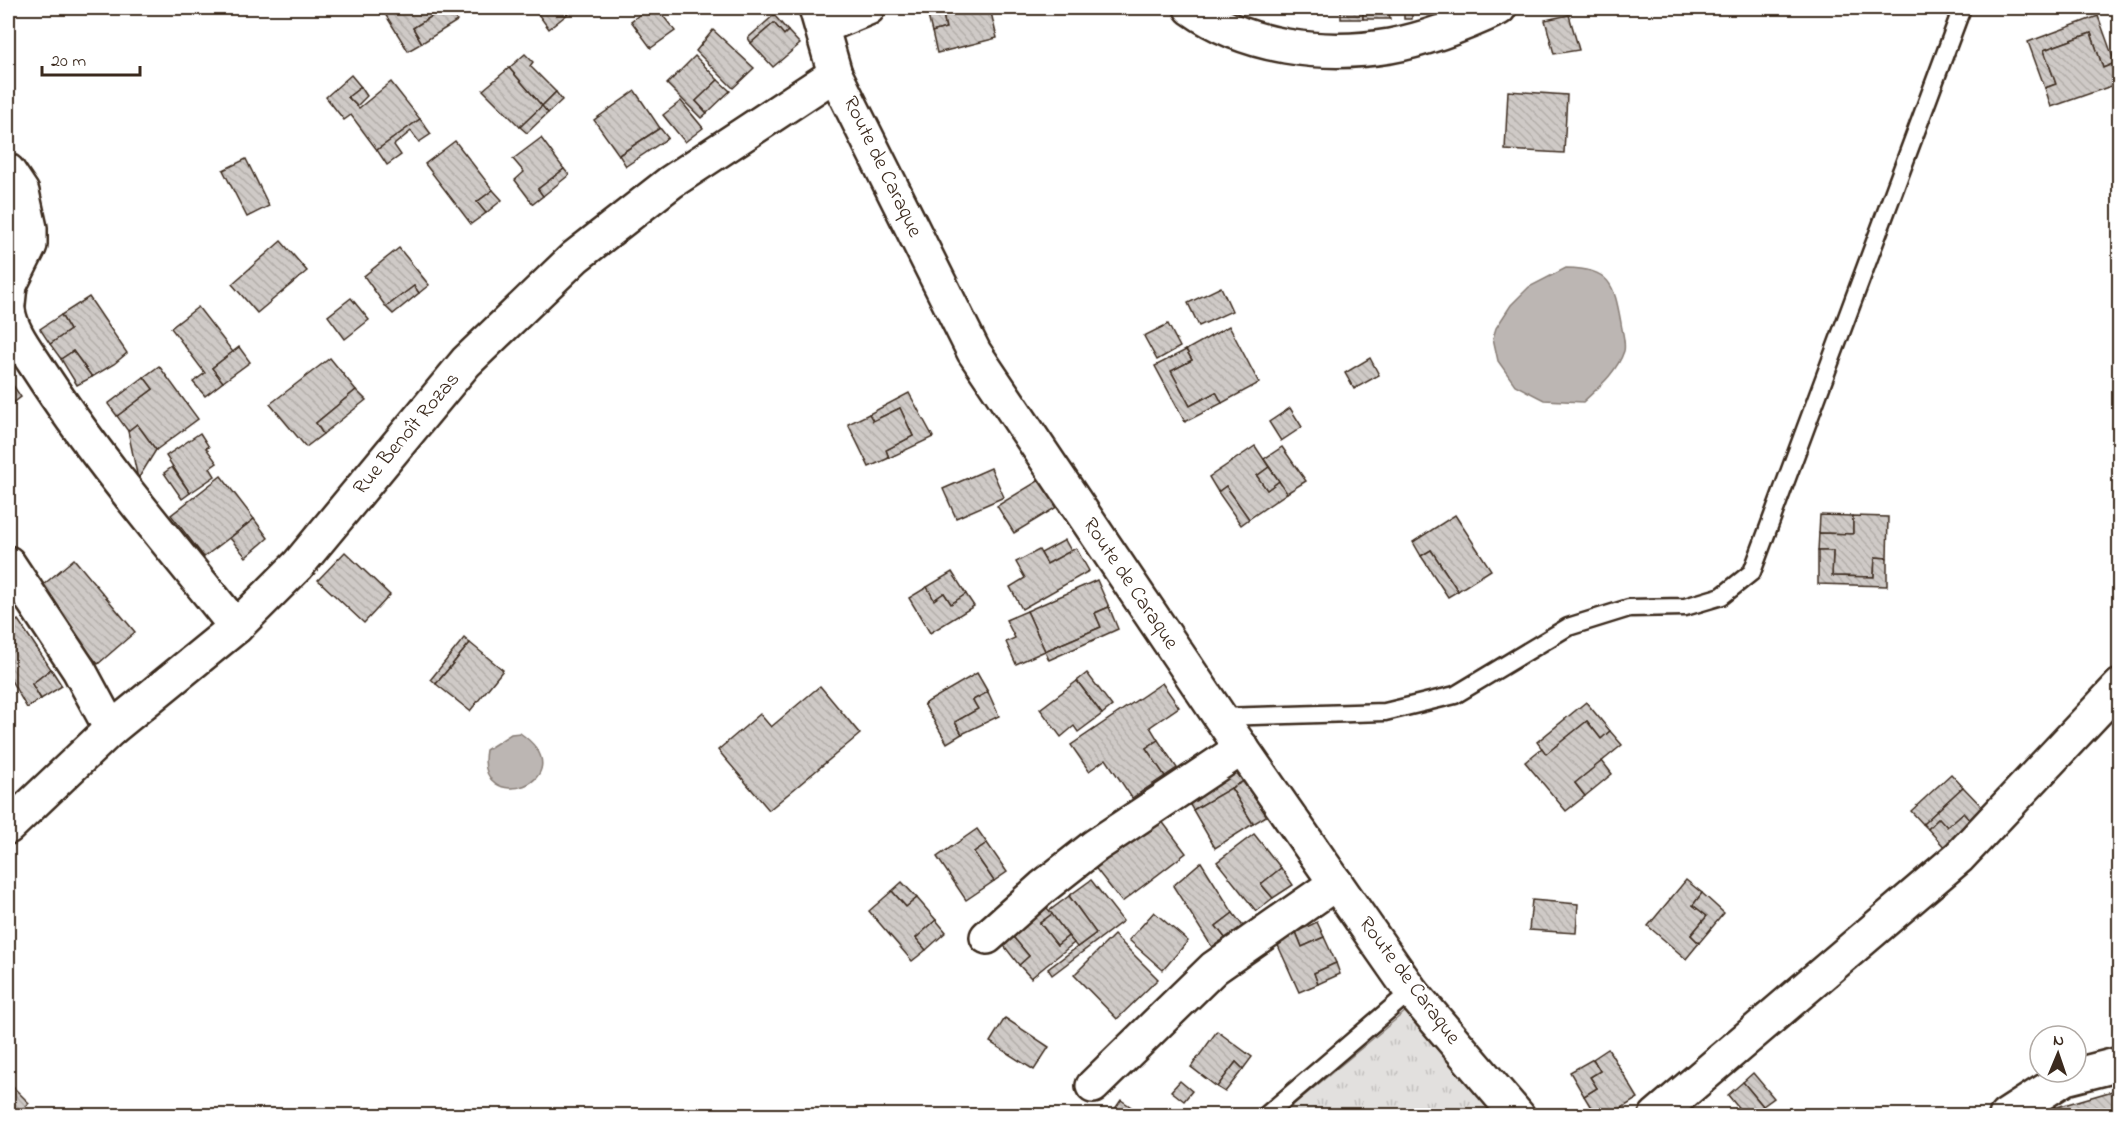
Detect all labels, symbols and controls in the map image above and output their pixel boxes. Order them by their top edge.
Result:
scale bar [42,39,140,77]
text: 20 m [51,49,86,75]
street label: Route de Caraque [835,91,929,243]
street label: Rue Benoît Rozas [347,366,467,502]
street label: Route de Caraque [1075,512,1186,656]
street label: Route de Caraque [1351,911,1468,1052]
north arrow [2028,1024,2088,1084]
text: N [2053,1029,2064,1053]

